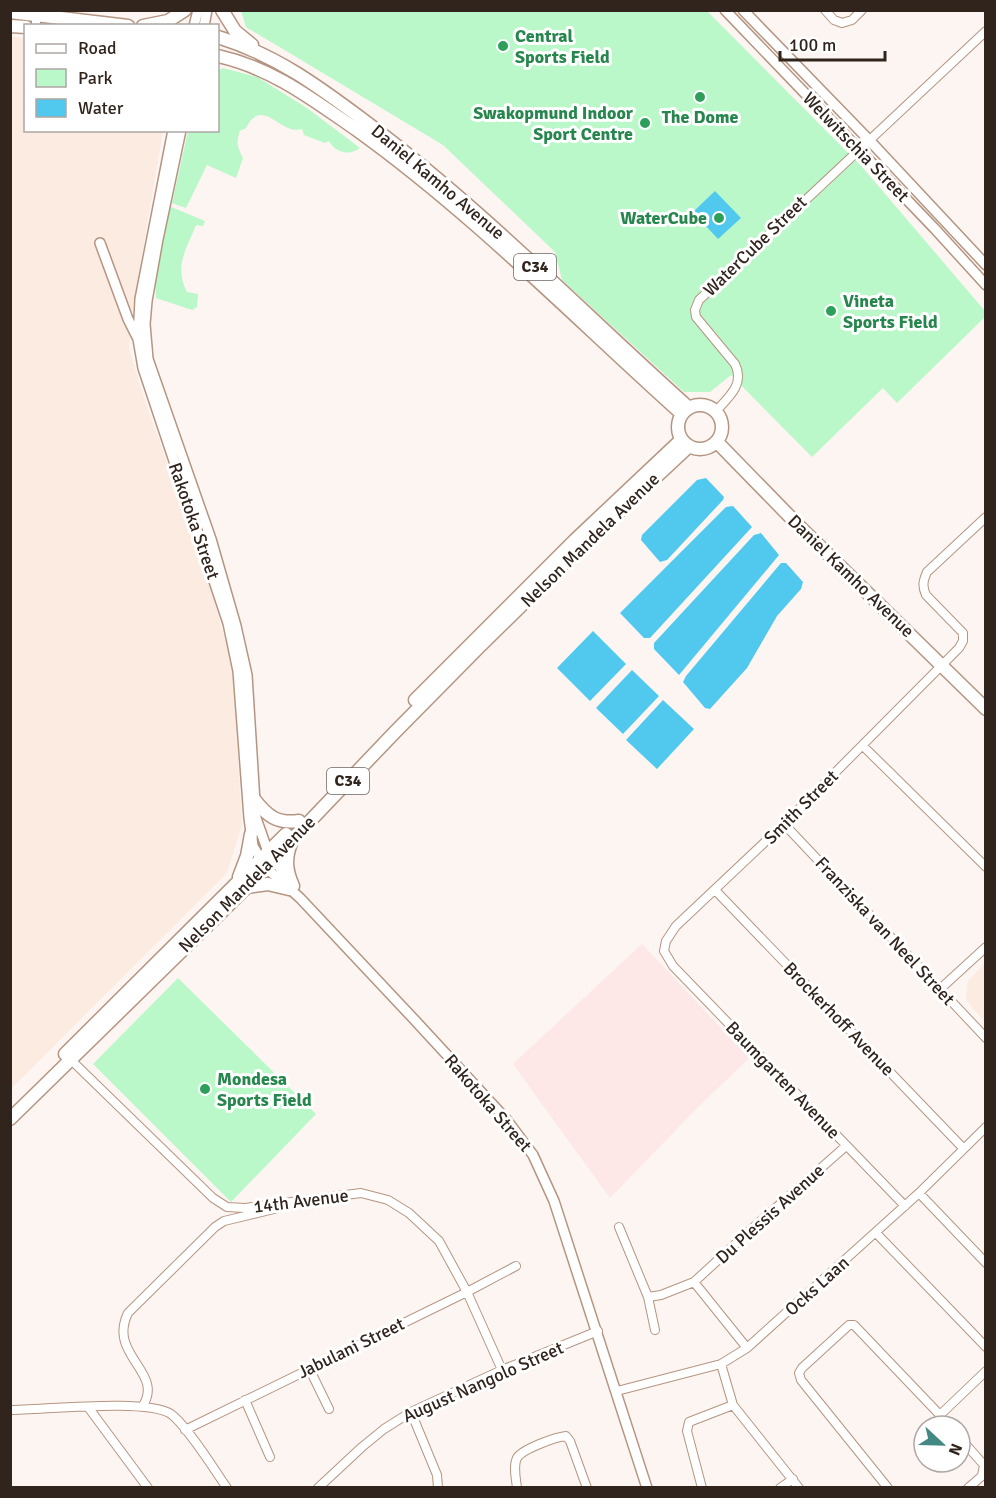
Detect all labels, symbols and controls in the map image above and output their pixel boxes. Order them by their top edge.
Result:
legend [24,24,219,132]
scale bar [780,24,885,62]
place label: Central Sports Field [515,25,610,68]
text: 100 m [789,34,836,56]
text: Road [78,37,117,59]
marker: Central Sports Field [496,39,510,53]
text: Park [78,67,113,89]
street label: Welwitschia Street [798,88,914,206]
marker: The Dome [693,90,707,104]
text: Water [78,97,124,119]
place label: Swakopmund Indoor Sport Centre [473,102,634,145]
place label: The Dome [662,106,738,128]
marker: Swakopmund Indoor Sport Centre [638,116,652,130]
street label: Daniel Kamho Avenue [367,120,509,244]
street label: WaterCube Street [699,191,811,301]
place label: WaterCube [620,207,707,229]
marker: WaterCube [712,211,726,225]
road number: C34 [514,254,556,280]
place label: Vineta Sports Field [843,290,938,333]
marker: Vineta Sports Field [824,304,838,318]
street label: Rakotoka Street [164,460,224,582]
street label: Nelson Mandela Avenue [516,468,664,612]
street label: Daniel Kamho Avenue [783,510,919,642]
street label: Smith Street [759,765,843,849]
road number: C34 [327,768,369,794]
street label: Nelson Mandela Avenue [174,811,320,957]
street label: Franziska van Neel Street [811,852,959,1010]
street label: Brockerhoff Avenue [779,957,899,1081]
street label: Baumgarten Avenue [721,1017,845,1143]
street label: Rakotoka Street [440,1050,536,1156]
place label: Mondesa Sports Field [217,1068,312,1111]
marker: Mondesa Sports Field [198,1082,212,1096]
street label: Du Plessis Avenue [711,1159,829,1269]
street label: 14th Avenue [252,1184,350,1218]
street label: Ocks Laan [780,1252,854,1320]
street label: Jabulani Street [294,1313,408,1383]
street label: August Nangolo Street [399,1337,567,1427]
north arrow [912,1414,972,1474]
text: N [944,1440,966,1458]

